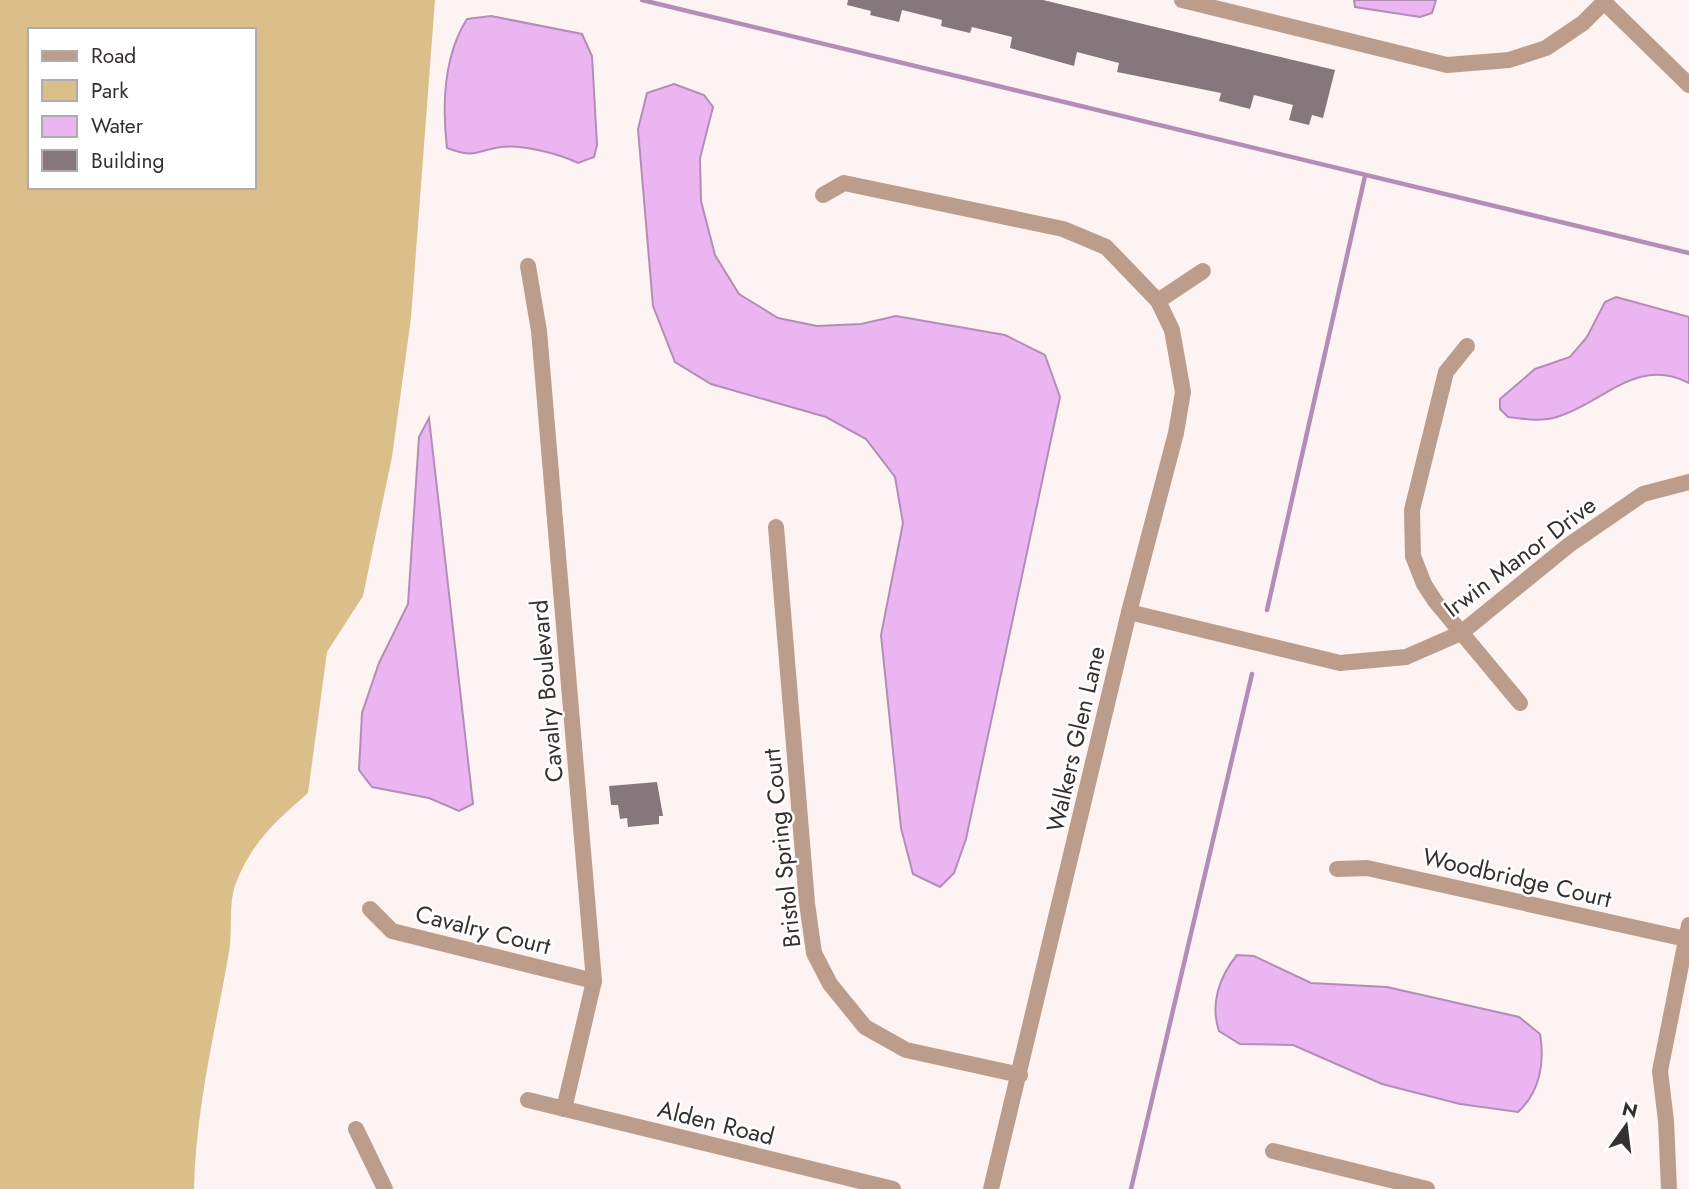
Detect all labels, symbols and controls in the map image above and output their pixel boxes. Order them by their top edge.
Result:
legend [28,28,256,189]
text: Road [91,41,136,71]
text: Park [91,76,129,106]
text: Water [91,111,144,141]
text: Building [91,146,164,176]
street label: Irwin Manor Drive [1436,488,1603,626]
street label: Cavalry Boulevard [521,598,572,784]
street label: Walkers Glen Lane [1037,643,1114,835]
street label: Bristol Spring Court [754,747,809,949]
street label: Woodbridge Court [1419,839,1615,916]
street label: Cavalry Court [412,896,555,963]
street label: Alden Road [654,1091,778,1154]
north arrow [1591,1091,1661,1161]
text: N [1619,1095,1641,1125]

